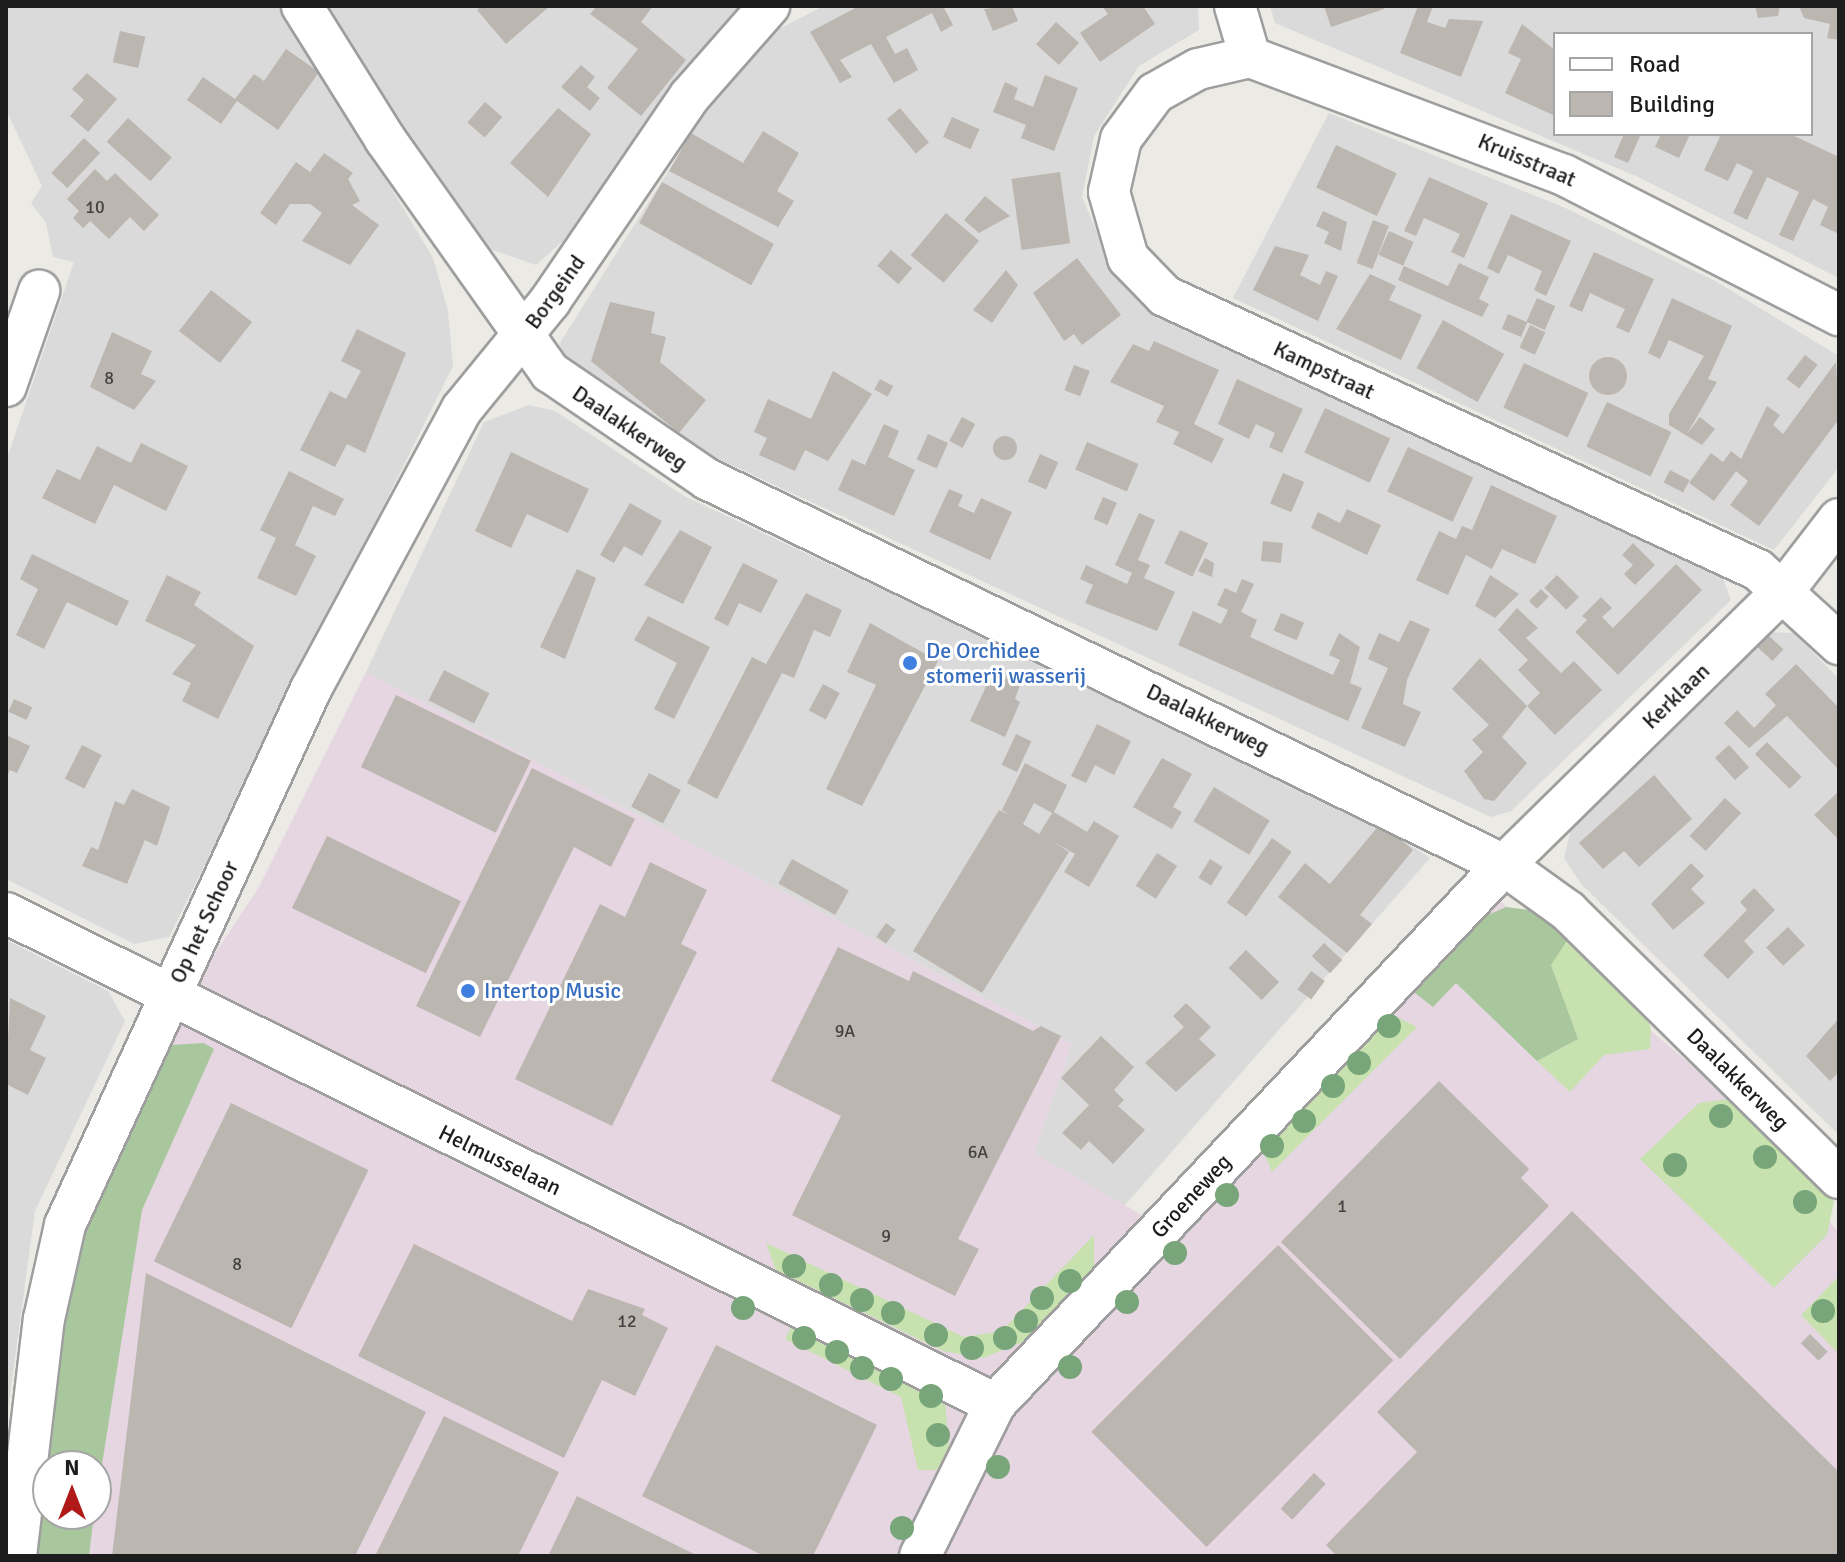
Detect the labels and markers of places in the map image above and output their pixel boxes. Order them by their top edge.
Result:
place label: De Orchidee stomerij wasserij [926,637,1086,688]
marker: De Orchidee stomerij wasserij [901,654,919,672]
place label: Intertop Music [484,978,621,1004]
marker: Intertop Music [459,982,477,1000]

